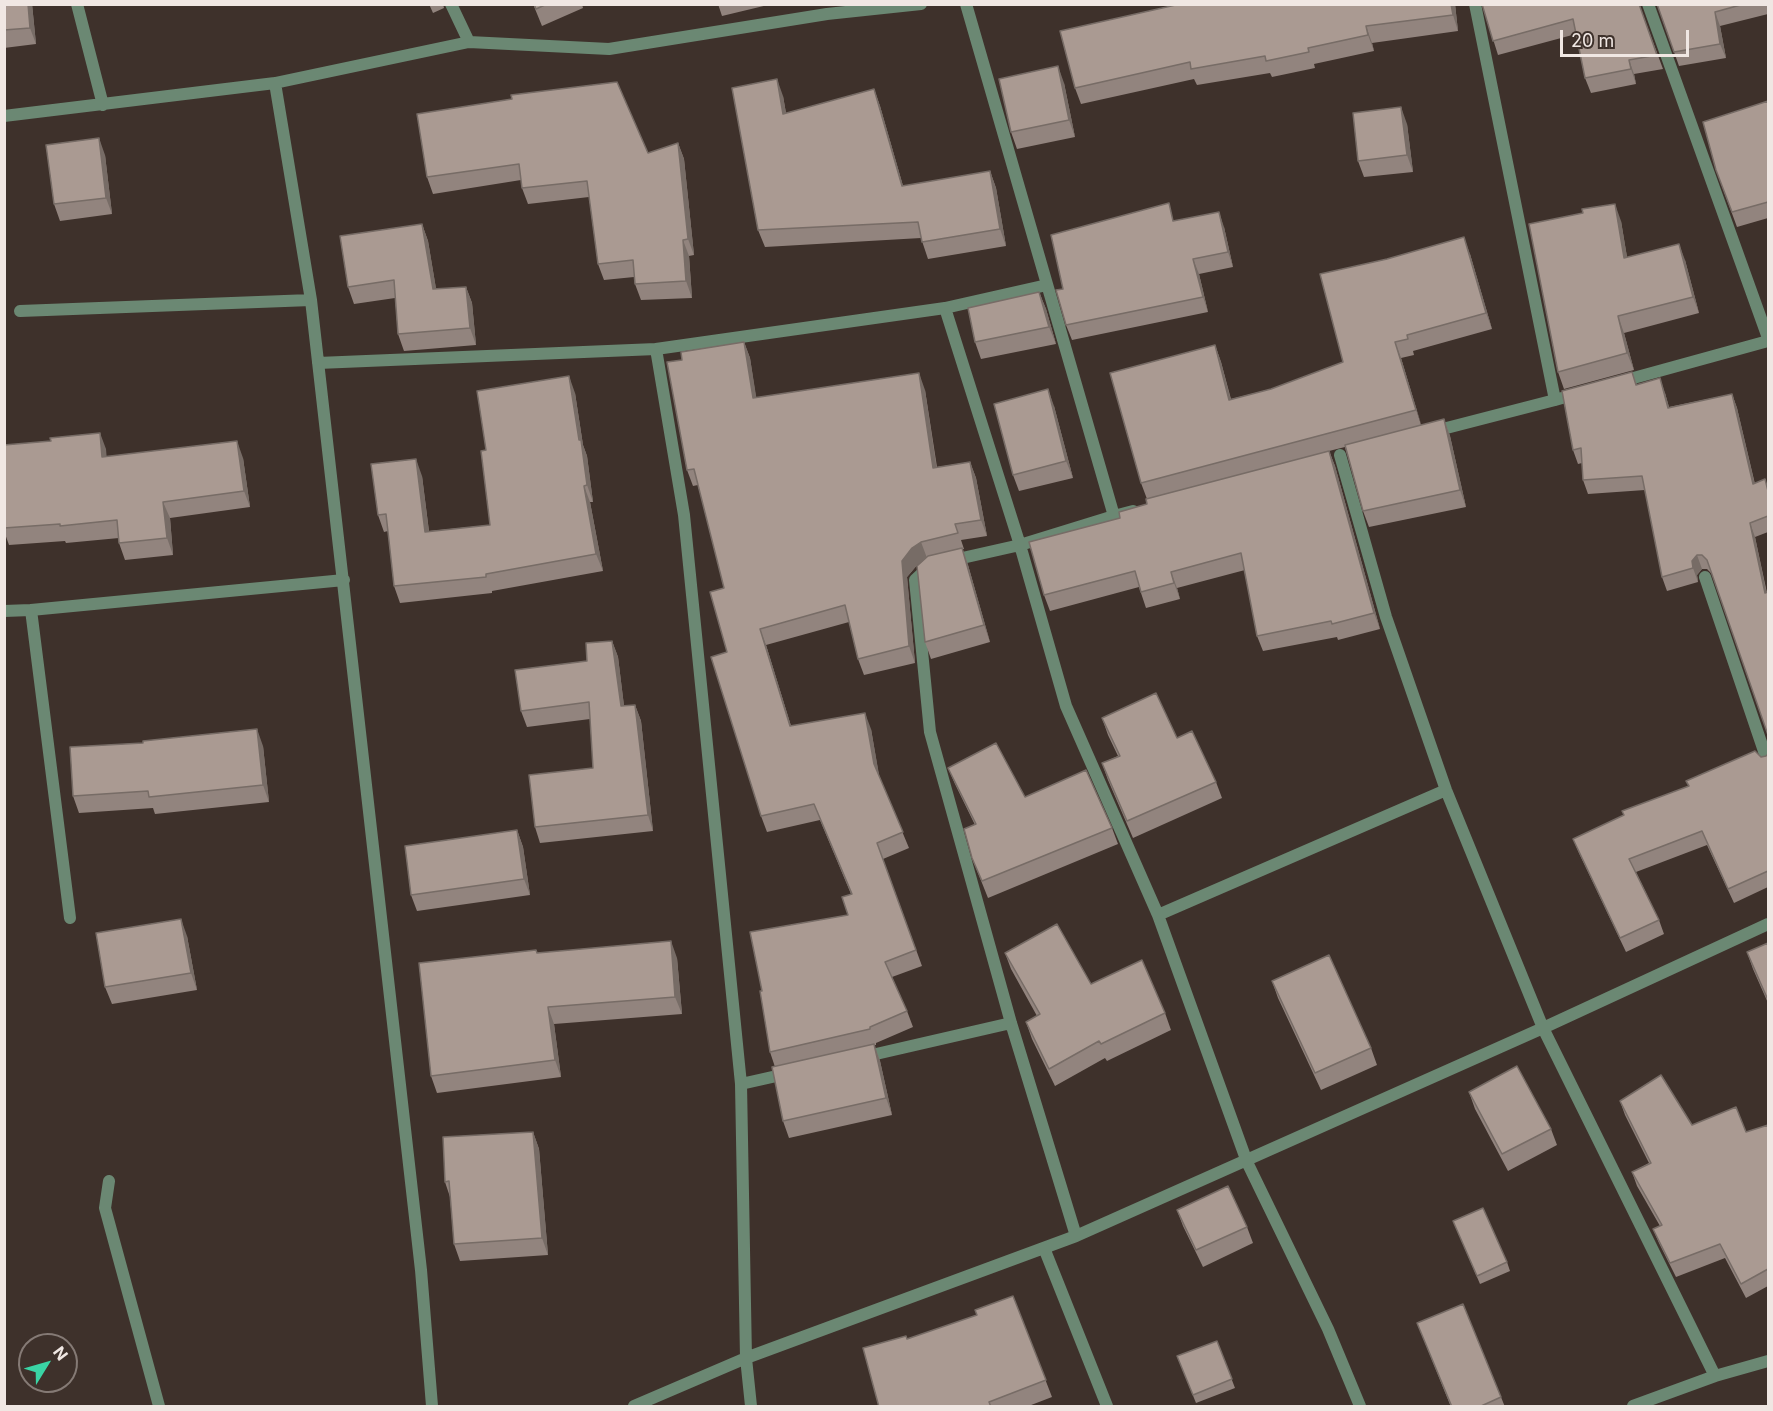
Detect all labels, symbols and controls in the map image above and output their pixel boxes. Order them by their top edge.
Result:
scale bar [1563,18,1692,56]
text: 20 m [1571,30,1614,51]
north arrow [18,1333,78,1393]
text: N [49,1342,72,1364]

